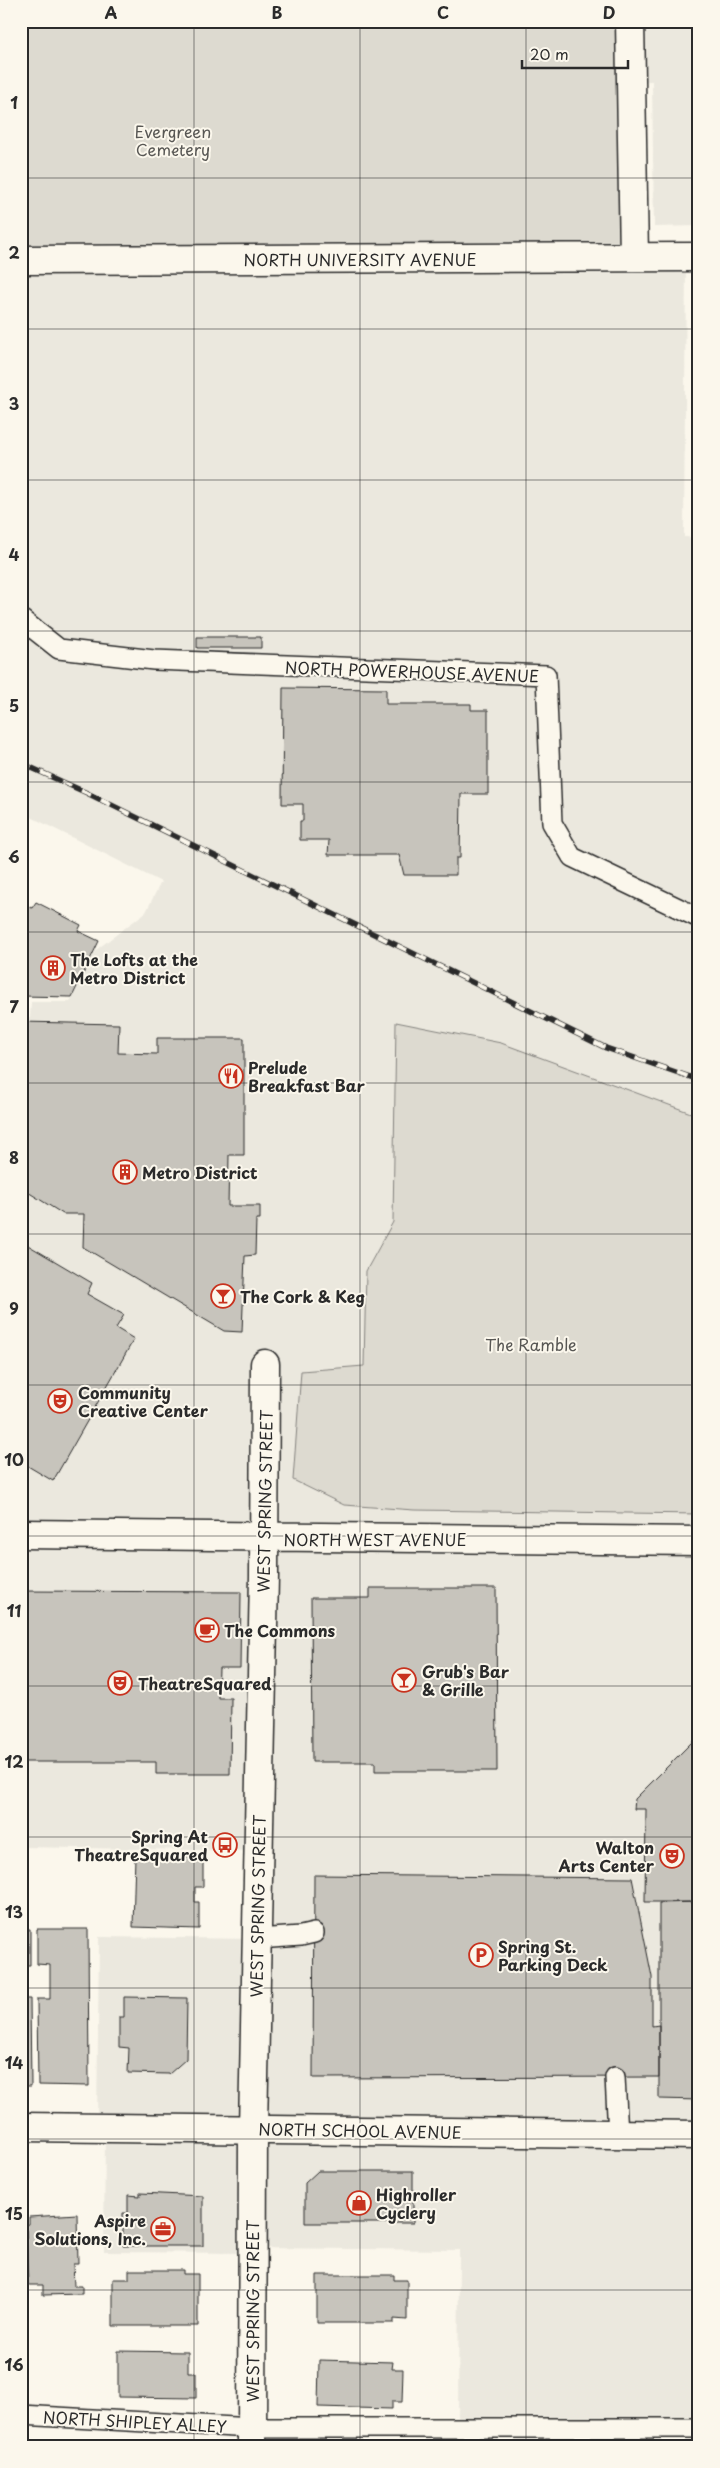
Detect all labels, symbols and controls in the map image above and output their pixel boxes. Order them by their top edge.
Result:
text: A [105,0,118,24]
text: B [272,0,283,24]
text: C [437,0,449,24]
text: D [603,0,615,24]
scale bar [522,38,629,70]
text: 20 m [530,42,569,65]
text: 1 [10,90,18,114]
park label: Evergreen Cemetery [135,119,211,161]
text: 2 [8,240,20,264]
street label: NORTH UNIVERSITY AVENUE [243,247,477,271]
text: 3 [9,391,19,415]
text: 4 [9,542,20,566]
street label: NORTH POWERHOUSE AVENUE [285,655,539,687]
text: 5 [9,693,19,717]
text: 6 [8,844,20,868]
place label: The Lofts at the Metro District [70,947,198,989]
building icon: The Lofts at the Metro District [40,955,66,981]
text: 7 [9,994,19,1018]
place label: Prelude Breakfast Bar [248,1055,365,1097]
restaurant icon: Prelude Breakfast Bar [218,1063,244,1089]
text: 8 [9,1145,19,1169]
building icon: Metro District [112,1159,138,1185]
place label: Metro District [142,1160,258,1184]
bar icon: The Cork & Keg [210,1283,236,1309]
place label: The Cork & Keg [240,1284,365,1308]
text: 9 [9,1296,19,1320]
park label: The Ramble [485,1332,577,1356]
place label: Community Creative Center [78,1380,208,1422]
theatre icon: Community Creative Center [47,1388,73,1414]
street label: WEST SPRING STREET [250,1409,278,1592]
text: 10 [4,1447,24,1471]
street label: NORTH WEST AVENUE [283,1527,467,1551]
text: 11 [7,1598,21,1622]
cafe icon: The Commons [194,1617,220,1643]
place label: The Commons [224,1618,336,1642]
place label: Grub's Bar & Grille [422,1659,510,1701]
bar icon: Grub's Bar & Grille [391,1667,417,1693]
theatre icon: TheatreSquared [107,1670,133,1696]
place label: TheatreSquared [138,1671,272,1695]
text: 12 [5,1749,23,1773]
street label: WEST SPRING STREET [243,1814,271,1997]
place label: Spring At TheatreSquared [74,1824,208,1866]
bus stop icon: Spring At TheatreSquared [212,1832,238,1858]
place label: Walton Arts Center [558,1835,655,1877]
theatre icon: Walton Arts Center [659,1843,685,1869]
text: 13 [5,1899,23,1923]
place label: Spring St. Parking Deck [498,1934,608,1976]
parking icon: Spring St. Parking Deck [468,1942,494,1968]
text: 14 [5,2050,23,2074]
street label: NORTH SCHOOL AVENUE [258,2116,462,2144]
place label: Highroller Cyclery [376,2182,457,2224]
shop icon: Highroller Cyclery [346,2190,372,2216]
text: 15 [5,2201,23,2225]
place label: Aspire Solutions, Inc. [35,2208,146,2250]
office icon: Aspire Solutions, Inc. [150,2216,176,2242]
street label: WEST SPRING STREET [240,2220,264,2402]
text: 16 [5,2352,23,2376]
street label: NORTH SHIPLEY ALLEY [42,2404,228,2438]

